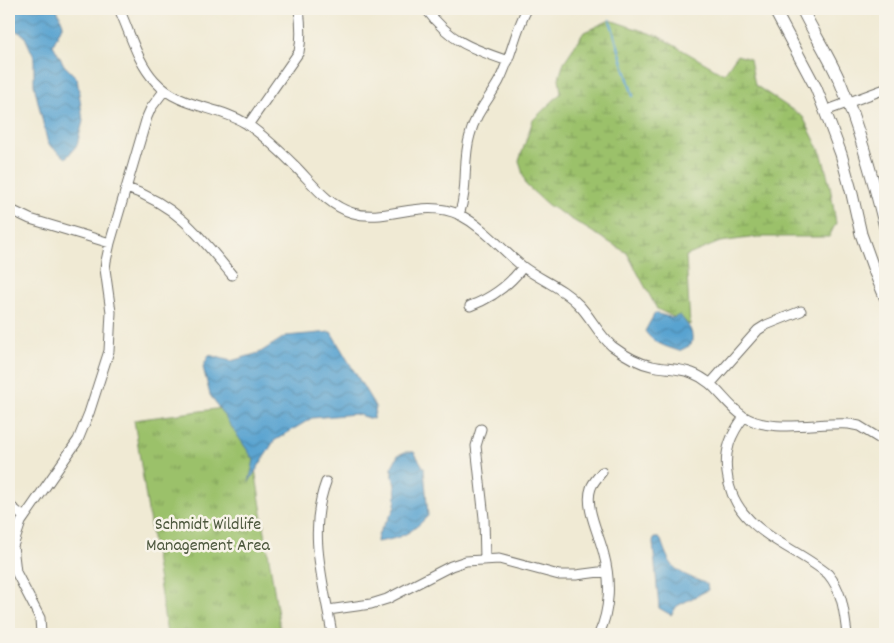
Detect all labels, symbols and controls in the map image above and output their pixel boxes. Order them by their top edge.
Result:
park label: Schmidt Wildlife Management Area [146,513,270,559]

